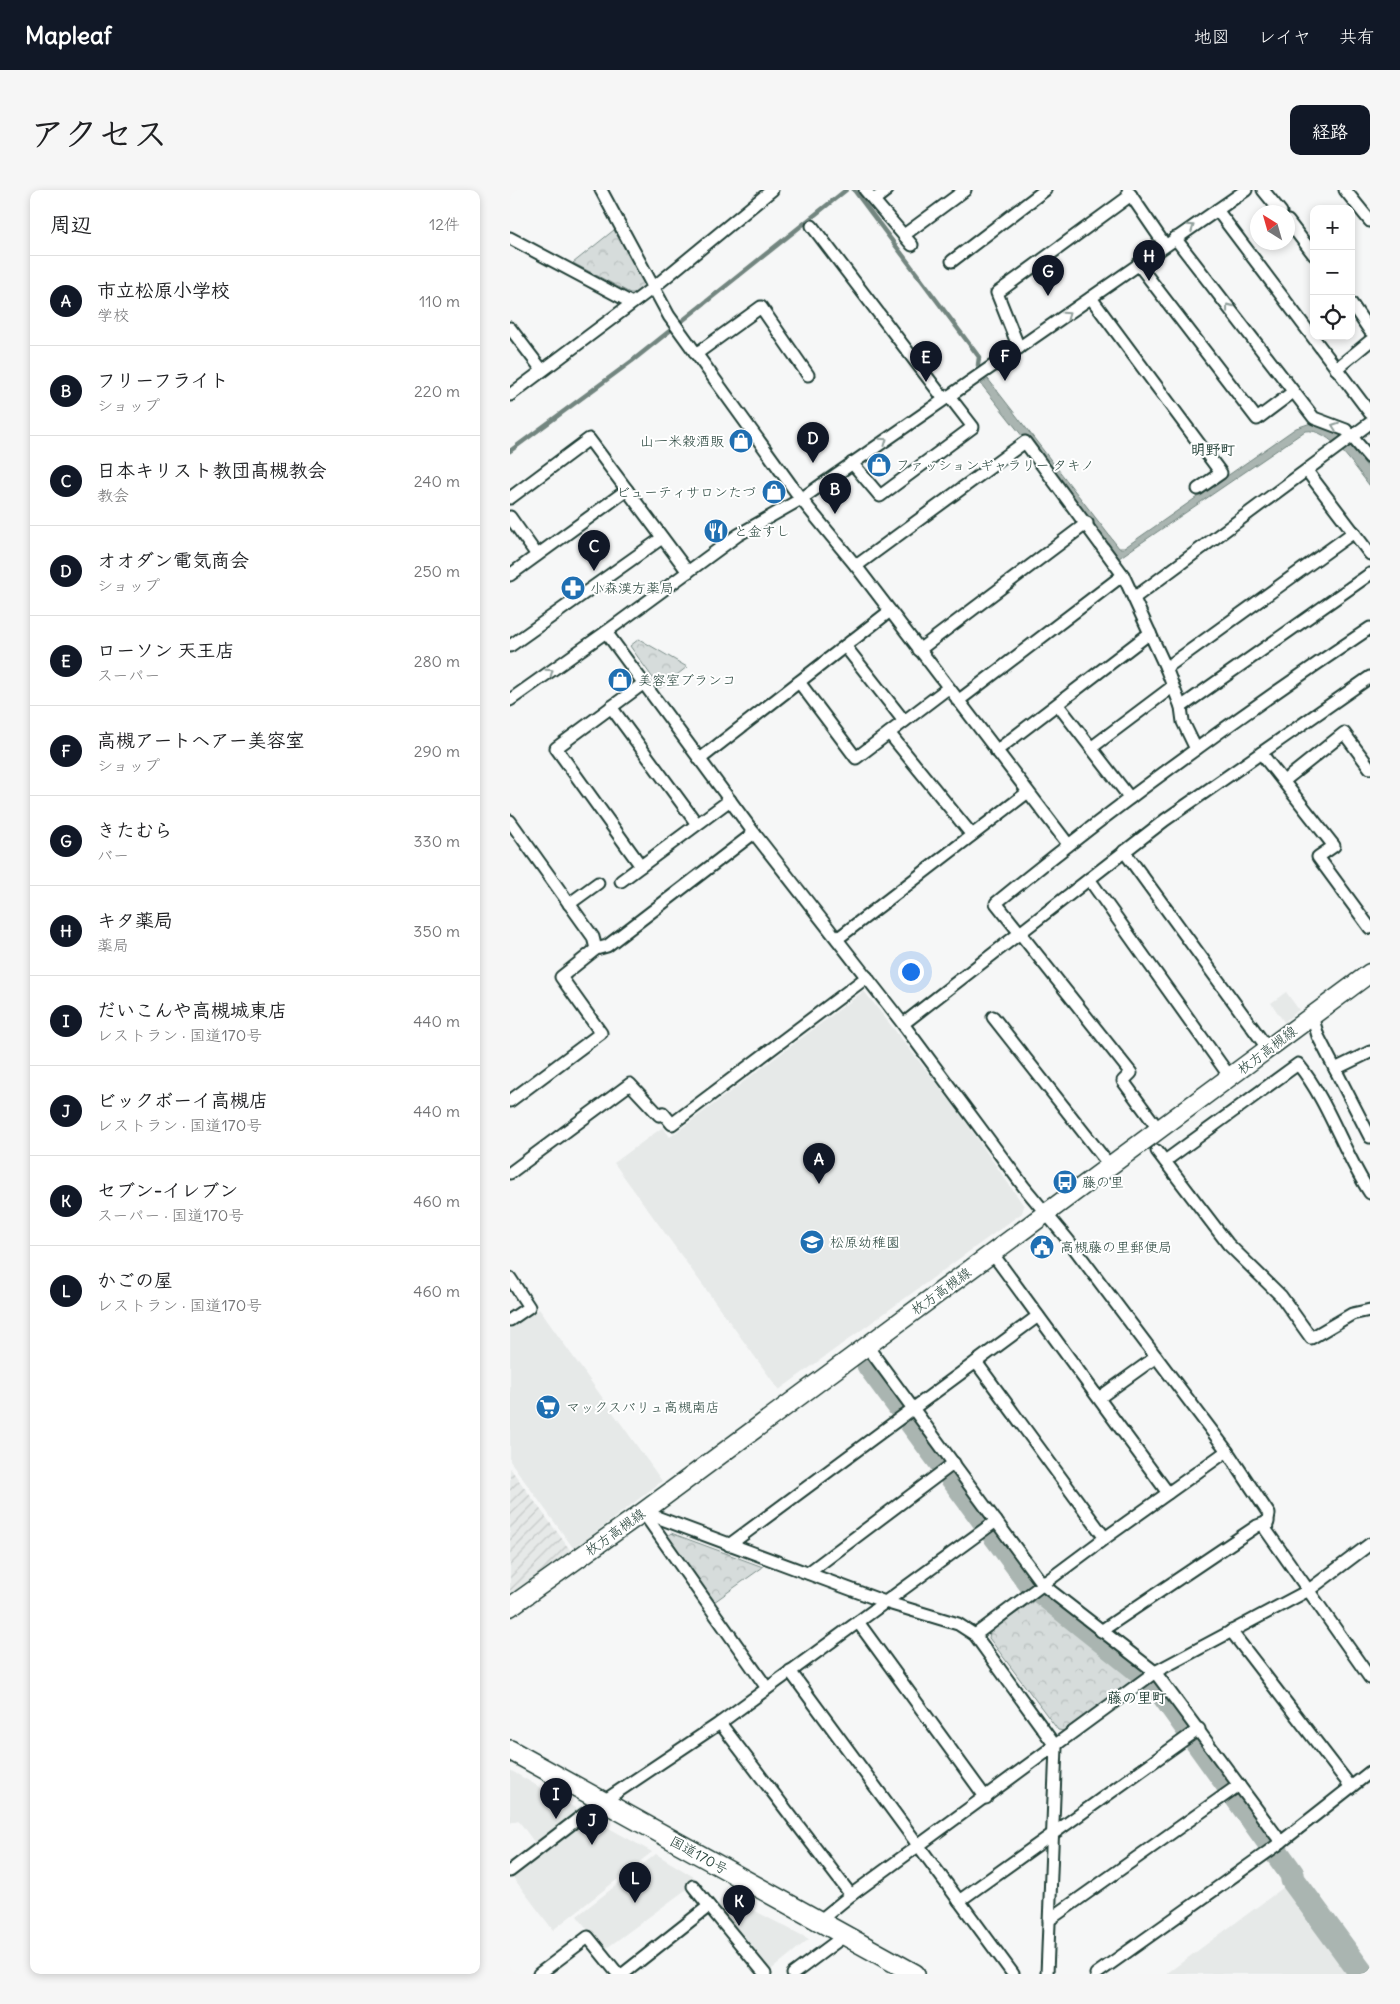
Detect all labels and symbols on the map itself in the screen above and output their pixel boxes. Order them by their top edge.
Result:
north arrow [1250,205,1295,250]
one-way arrow [1185,224,1195,233]
pin: H [1133,240,1165,281]
pin: G [1032,255,1064,296]
one-way arrow [1226,304,1234,313]
one-way arrow [1061,312,1071,321]
pin: F [989,340,1021,381]
pin: E [910,341,942,382]
pin: D [797,422,829,463]
one-way arrow [1331,422,1340,432]
shop icon: 山一米穀酒販 [728,428,754,454]
place label: 山一米穀酒販 [640,432,724,450]
one-way arrow [878,438,888,447]
district label: 明野町 [1190,440,1236,459]
shop icon: ファッションギャラリー タキノ [866,452,892,478]
place label: ファッションギャラリー タキノ [896,456,1094,474]
pin: B [819,473,851,514]
shop icon: ビューティサロンたづ [761,479,787,505]
place label: ビューティサロンたづ [616,483,756,501]
restaurant icon: と金すし [703,518,729,544]
place label: と金すし [734,522,790,540]
pin: C [578,530,610,571]
pharmacy icon: 小森漢方薬局 [560,575,586,601]
place label: 小森漢方薬局 [590,579,674,597]
shop icon: 美容室ブランコ [607,667,633,693]
one-way arrow [544,669,554,678]
place label: 美容室ブランコ [638,671,736,689]
your location [898,959,924,985]
street label: 枚方高槻線 [1234,1022,1300,1078]
pin: A [803,1143,835,1184]
bus stop icon: 藤の里 [1052,1169,1078,1195]
place label: 藤の里 [1082,1173,1124,1191]
school or university icon: 松原幼稚園 [799,1229,825,1255]
place label: 松原幼稚園 [830,1233,900,1251]
public building icon: 高槻藤の里郵便局 [1029,1234,1055,1260]
place label: 高槻藤の里郵便局 [1060,1238,1172,1256]
street label: 枚方高槻線 [907,1263,975,1319]
supermarket icon: マックスバリュ高槻南店 [535,1394,561,1420]
place label: マックスバリュ高槻南店 [566,1398,720,1416]
street label: 枚方高槻線 [581,1504,649,1560]
district label: 藤の里町 [1107,1688,1167,1707]
pin: I [540,1778,572,1819]
pin: J [576,1804,608,1845]
street label: 国道170号 [667,1832,731,1878]
pin: L [619,1862,651,1903]
pin: K [723,1885,755,1926]

